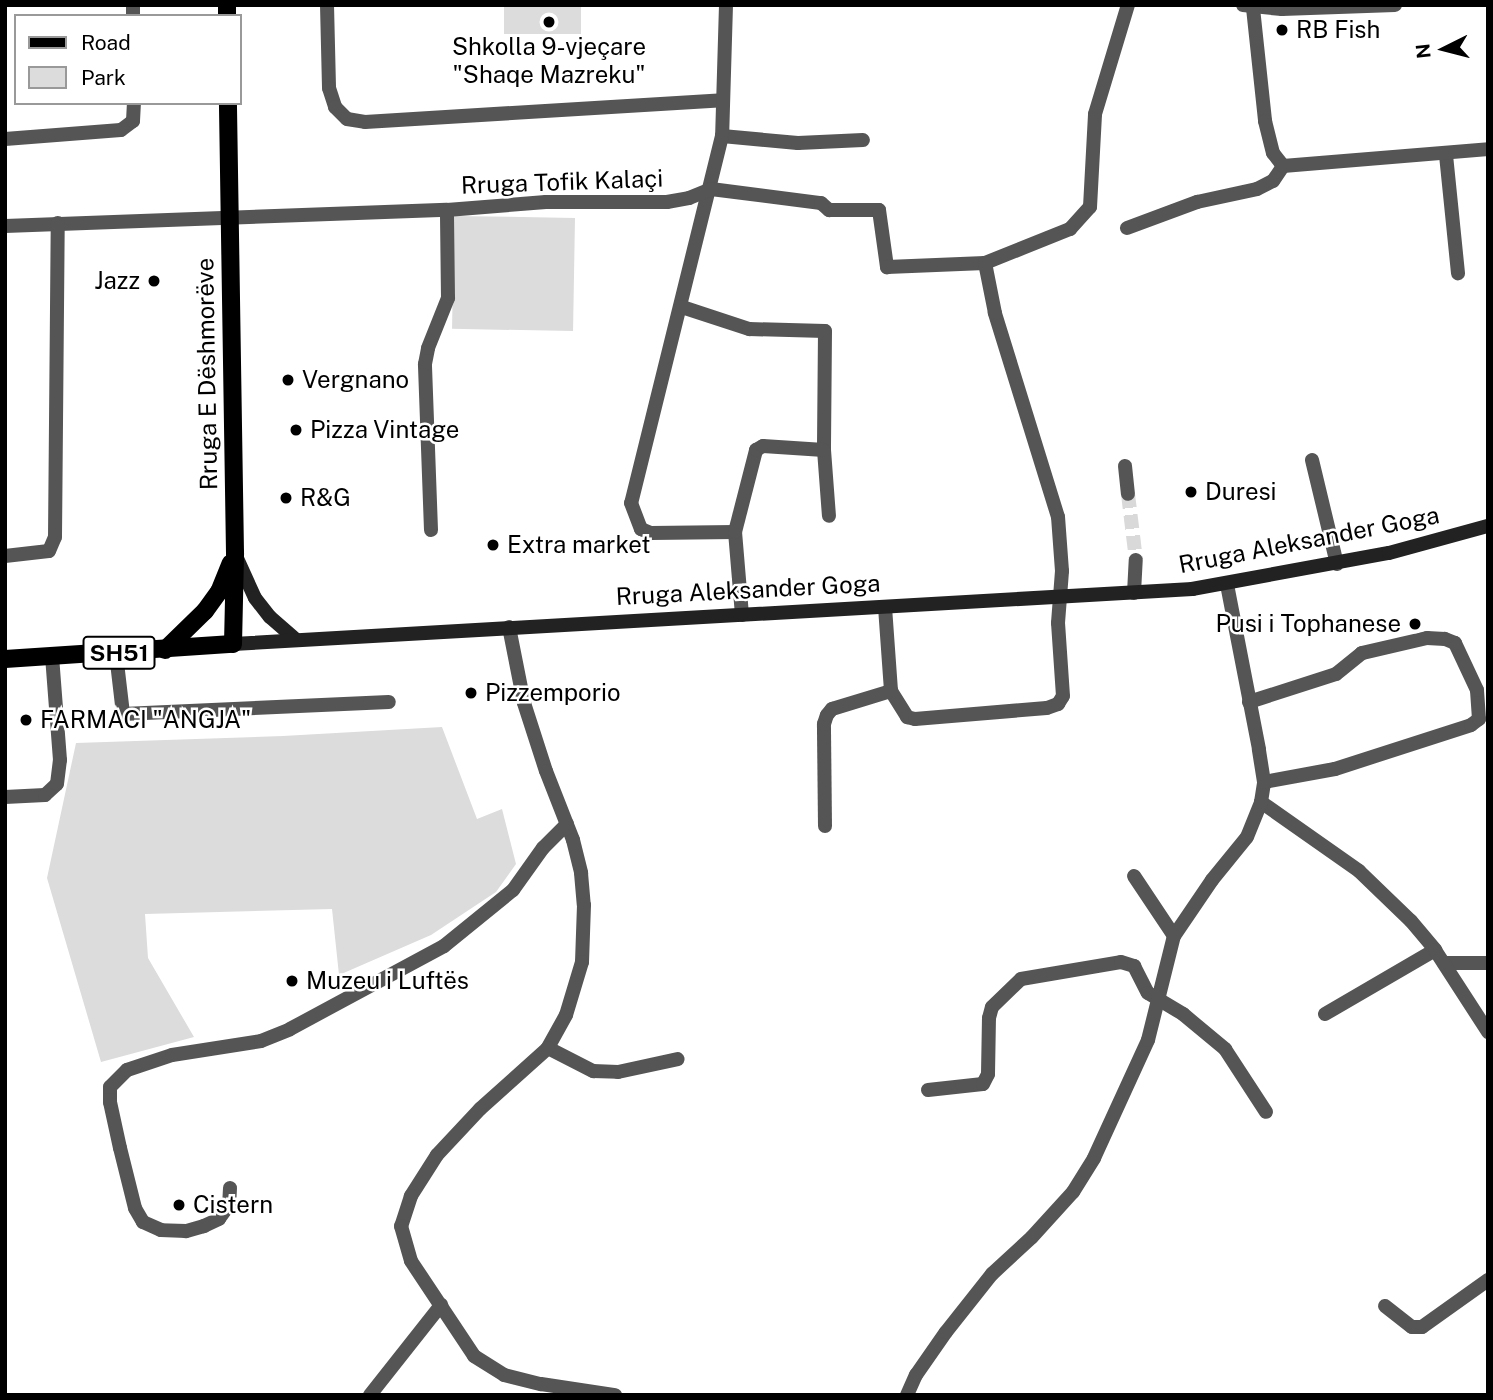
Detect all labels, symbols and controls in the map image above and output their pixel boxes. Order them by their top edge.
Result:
legend [14,14,242,105]
marker: Shkolla 9-vjeçare "Shaqe Mazreku" [541,14,557,30]
north arrow [1409,14,1479,84]
place label: RB Fish [1296,16,1380,44]
marker: RB Fish [1274,22,1290,38]
text: Road [81,30,131,55]
place label: Shkolla 9-vjeçare "Shaqe Mazreku" [452,33,646,89]
text: N [1411,43,1435,60]
text: Park [81,65,126,90]
street label: Rruga Tofik Kalaçi [460,164,664,200]
street label: Rruga E Dëshmorëve [191,258,223,490]
place label: Jazz [94,267,140,295]
marker: Jazz [146,273,162,289]
place label: Vergnano [302,366,409,394]
marker: Vergnano [280,372,296,388]
place label: Pizza Vintage [310,416,460,444]
marker: Pizza Vintage [288,422,304,438]
place label: Duresi [1205,478,1277,506]
place label: R&G [300,484,351,512]
marker: Duresi [1183,484,1199,500]
marker: R&G [278,490,294,506]
street label: Rruga Aleksander Goga [1176,501,1442,579]
place label: Extra market [507,531,651,559]
marker: Extra market [485,537,501,553]
street label: Rruga Aleksander Goga [615,569,881,611]
place label: Pusi i Tophanese [1216,610,1401,638]
marker: Pusi i Tophanese [1407,616,1423,632]
road number: SH51 [82,634,156,673]
place label: Pizzemporio [485,679,621,707]
marker: Pizzemporio [463,685,479,701]
place label: FARMACI "ANGJA" [40,706,251,734]
marker: FARMACI "ANGJA" [18,712,34,728]
place label: Muzeu i Luftës [306,967,469,995]
marker: Muzeu i Luftës [284,973,300,989]
place label: Cistern [193,1191,273,1219]
marker: Cistern [171,1197,187,1213]

